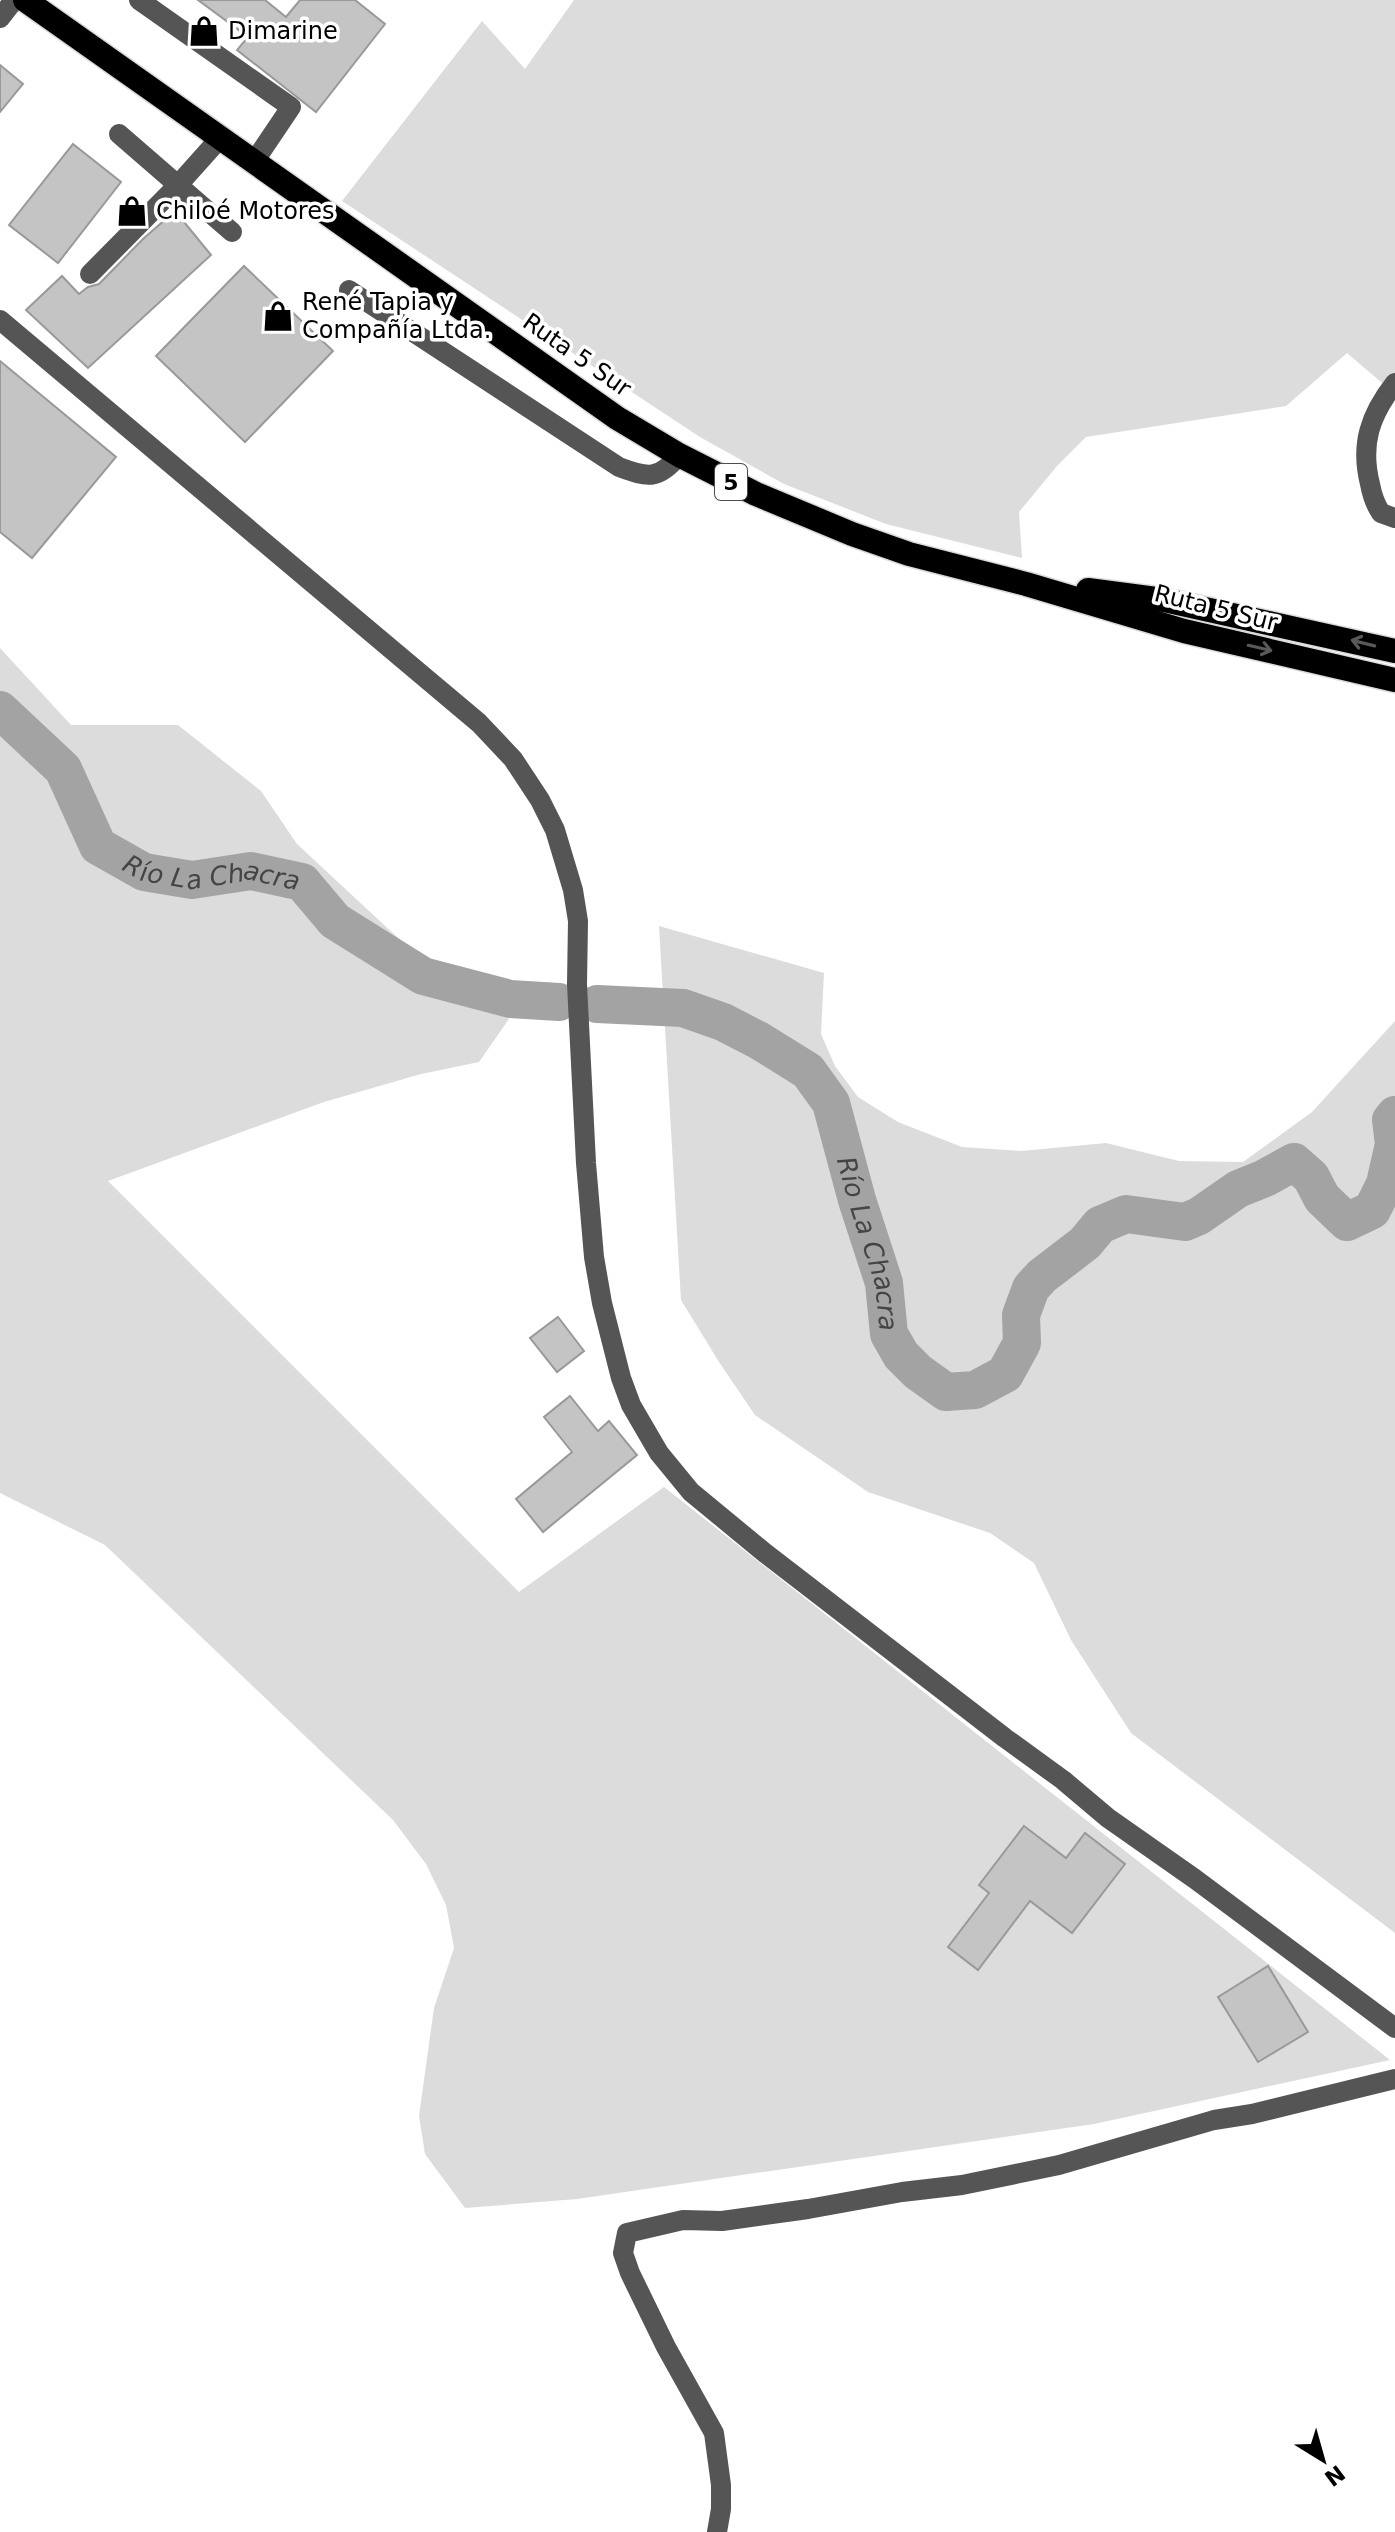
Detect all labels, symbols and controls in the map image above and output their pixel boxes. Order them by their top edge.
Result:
shop icon: Dimarine [187,14,221,48]
place label: Dimarine [228,17,338,45]
shop icon: Chiloé Motores [115,194,149,228]
place label: Chiloé Motores [156,197,334,225]
place label: René Tapia y Compañía Ltda. [302,288,491,344]
shop icon: René Tapia y Compañía Ltda. [261,299,295,333]
street label: Ruta 5 Sur [517,307,637,403]
road number: 5 [715,464,747,500]
street label: Ruta 5 Sur [1152,579,1281,637]
one-way arrow [1351,635,1376,650]
one-way arrow [1247,642,1273,657]
water label: Río La Chacra [118,848,303,896]
water label: Río La Chacra [831,1153,904,1332]
north arrow [1283,2420,1363,2500]
text: N [1320,2460,1350,2491]

